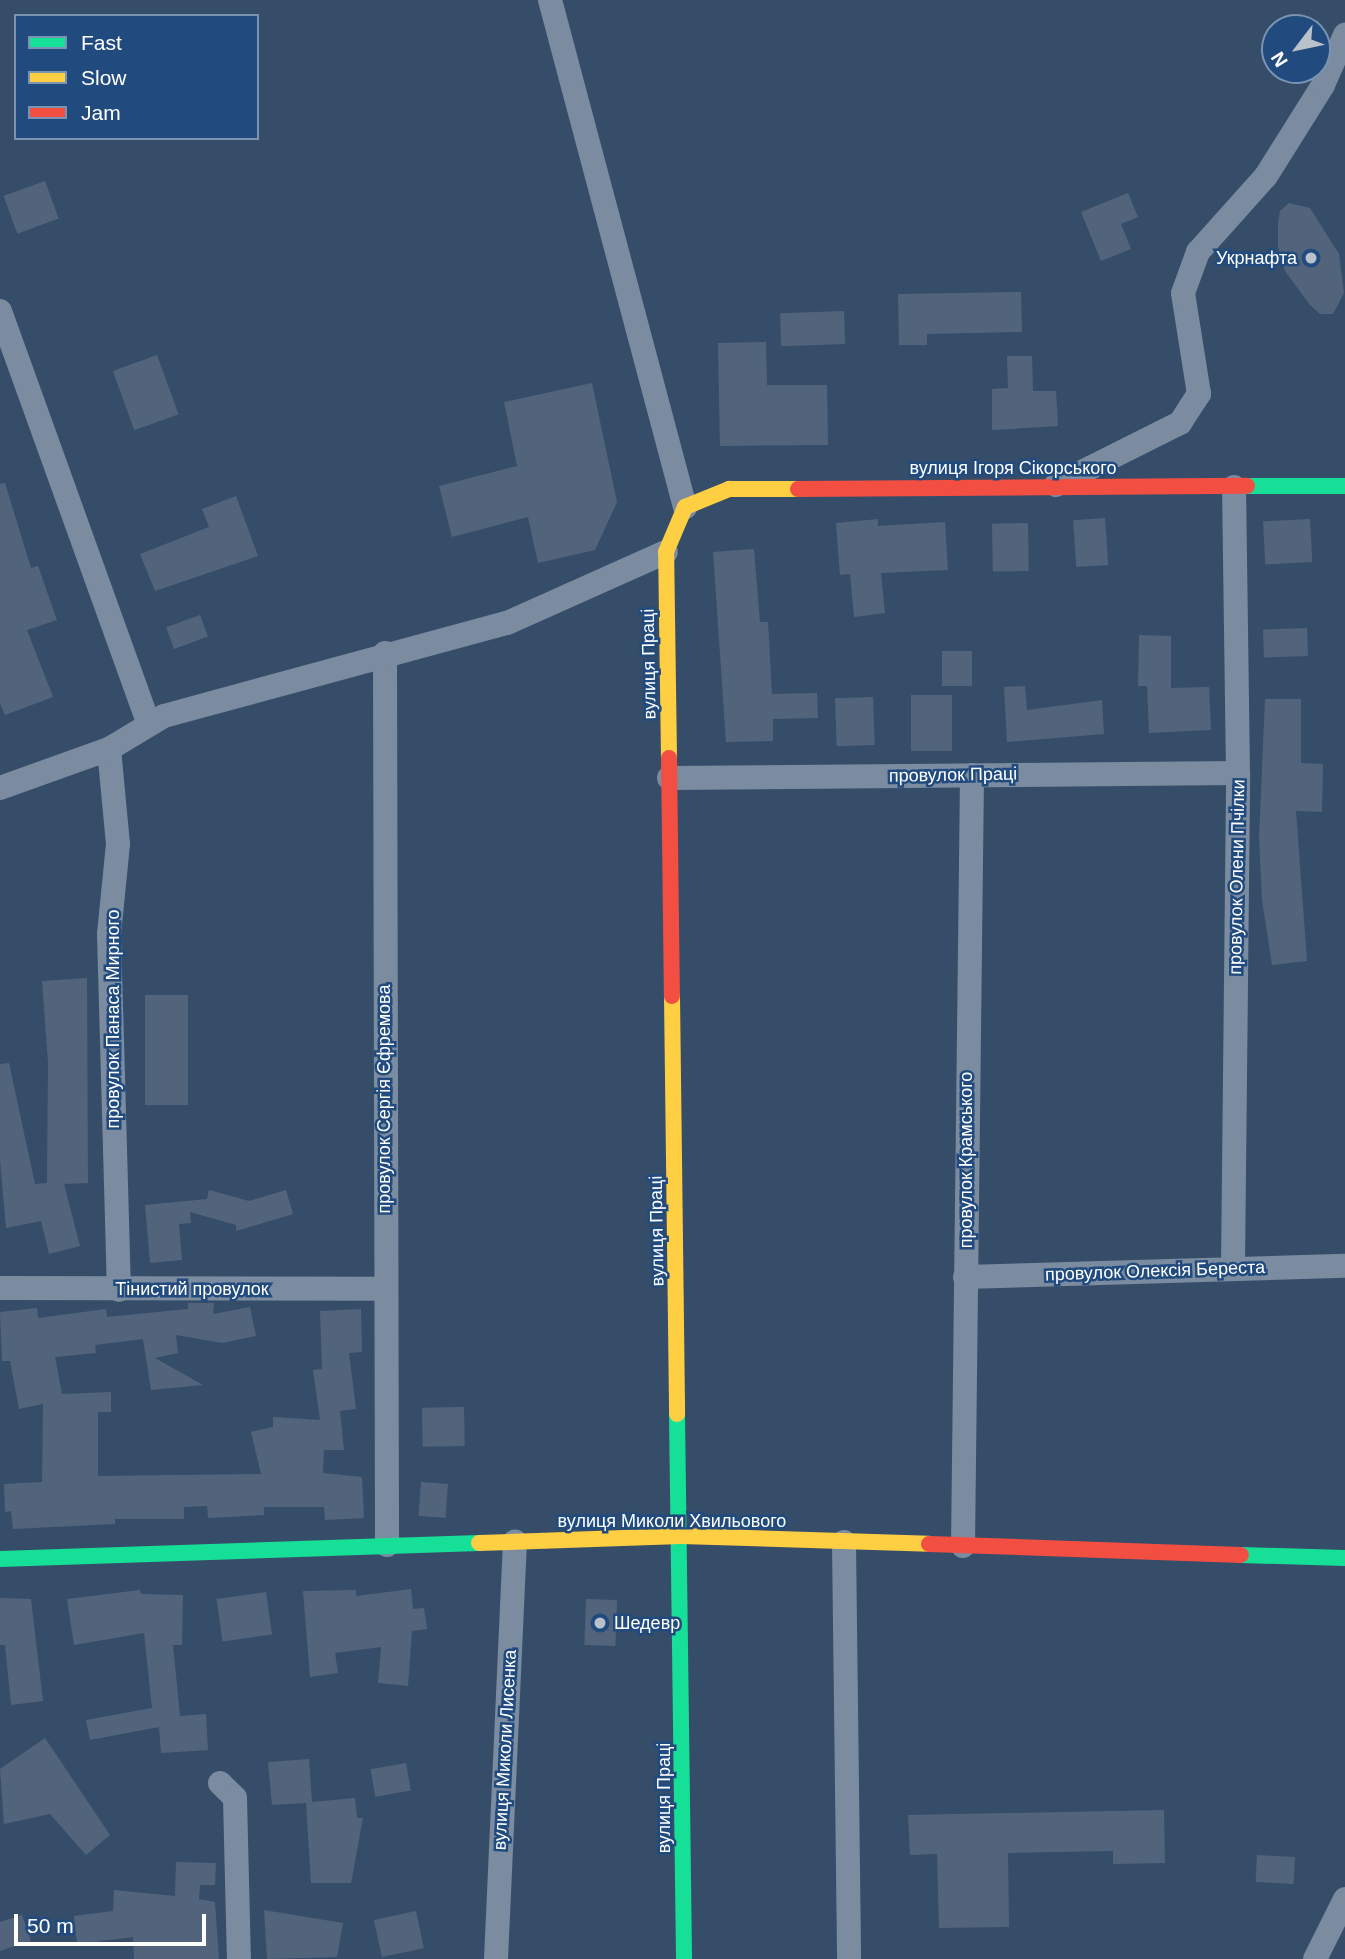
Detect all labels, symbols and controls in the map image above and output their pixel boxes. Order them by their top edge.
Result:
legend [14,14,259,140]
north arrow [1261,14,1331,84]
text: Fast [81,31,122,54]
text: N [1267,48,1292,71]
text: Slow [81,66,127,89]
text: Jam [81,101,121,124]
place label: Укрнафта [1216,247,1297,269]
marker: Укрнафта [1303,250,1319,266]
street label: вулиця Ігоря Сікорського [910,457,1116,479]
street label: вулиця Праці [637,608,661,720]
street label: провулок Праці [889,763,1017,787]
street label: провулок Олени Пчілки [1224,779,1250,975]
street label: провулок Панаса Мирного [102,909,124,1129]
street label: провулок Сергія Єфремова [373,985,395,1213]
street label: провулок Крамського [955,1072,977,1248]
street label: вулиця Праці [645,1175,669,1287]
street label: провулок Олексія Береста [1045,1256,1265,1286]
street label: Тінистий провулок [115,1278,269,1300]
street label: вулиця Миколи Хвильового [558,1510,786,1532]
place label: Шедевр [614,1612,680,1634]
marker: Шедевр [592,1615,608,1631]
street label: вулиця Миколи Лисенка [489,1649,521,1851]
street label: вулиця Праці [653,1743,675,1853]
scale bar [18,1899,210,1943]
text: 50 m [27,1914,74,1937]

